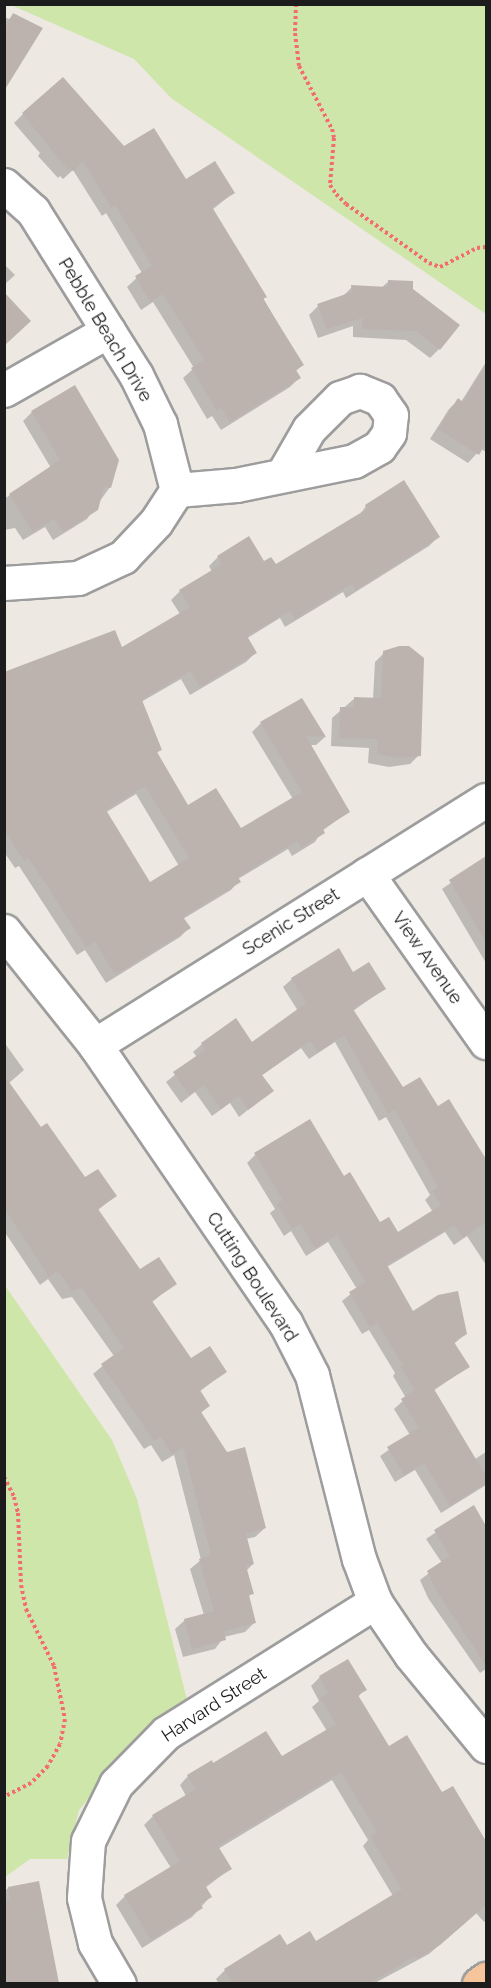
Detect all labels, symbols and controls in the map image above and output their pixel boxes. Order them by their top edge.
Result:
street label: Pebble Beach Drive [53,254,157,406]
street label: Scenic Street [239,884,343,960]
street label: View Avenue [387,907,467,1009]
street label: Cutting Boulevard [202,1208,302,1346]
street label: Harvard Street [158,1663,270,1747]

